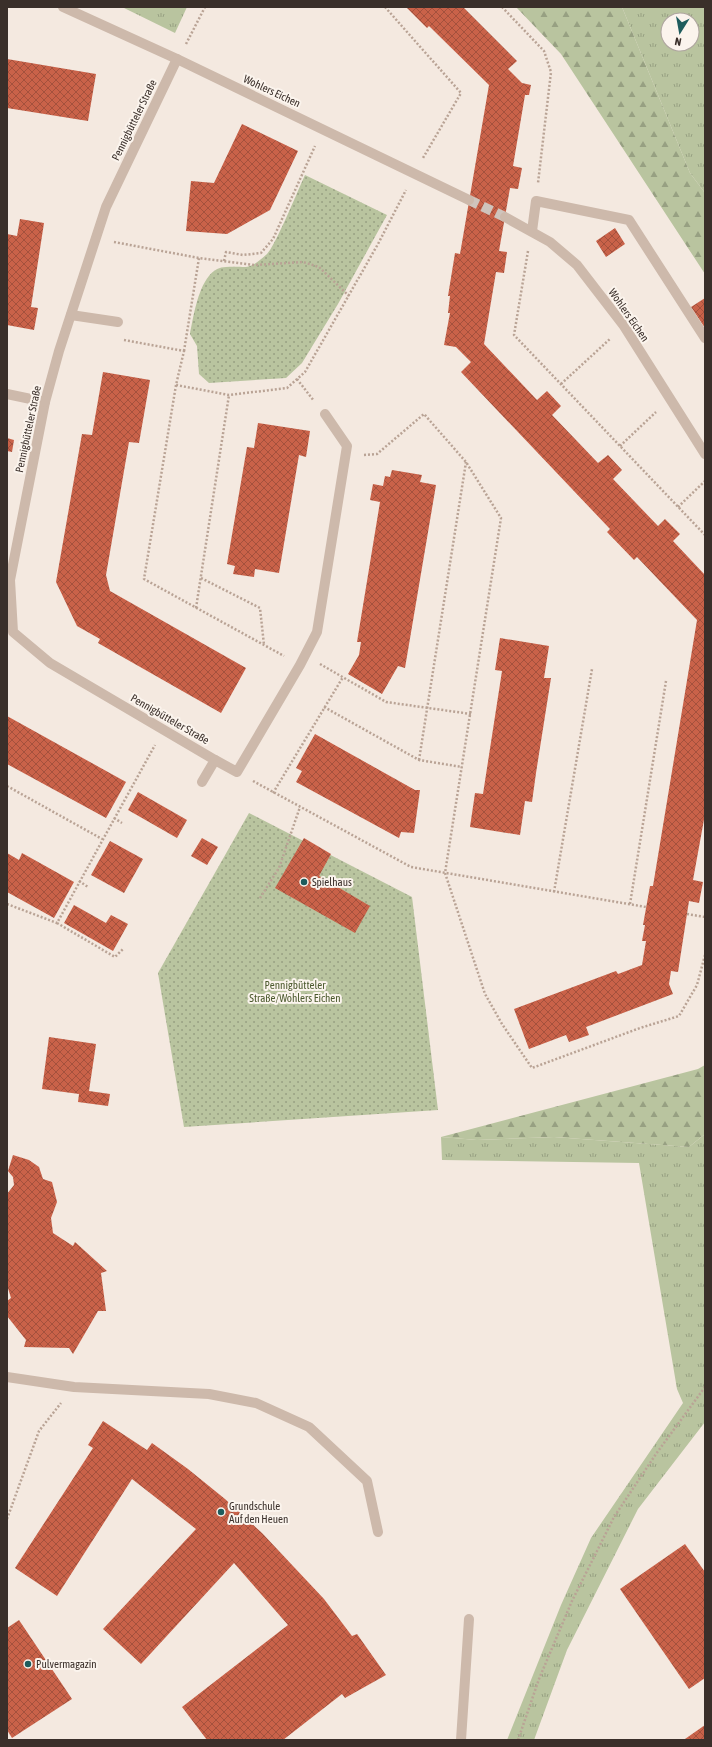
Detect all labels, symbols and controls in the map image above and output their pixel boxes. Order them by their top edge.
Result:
north arrow [660,12,700,52]
text: N [674,35,682,48]
street label: Wohlers Eichen [242,73,302,109]
street label: Pennigbütteler Straße [109,78,159,162]
street label: Wohlers Eichen [606,286,652,344]
street label: Pennigbütteler Straße [13,384,43,474]
street label: Pennigbütteler Straße [129,692,211,746]
place label: Spielhaus [312,876,352,888]
marker: Spielhaus [299,877,309,887]
park label: Pennigbütteler Straße/Wohlers Eichen [249,979,341,1004]
place label: Grundschule Auf den Heuen [229,1500,288,1525]
marker: Grundschule Auf den Heuen [216,1507,226,1517]
place label: Pulvermagazin [36,1658,97,1670]
marker: Pulvermagazin [23,1659,33,1669]

